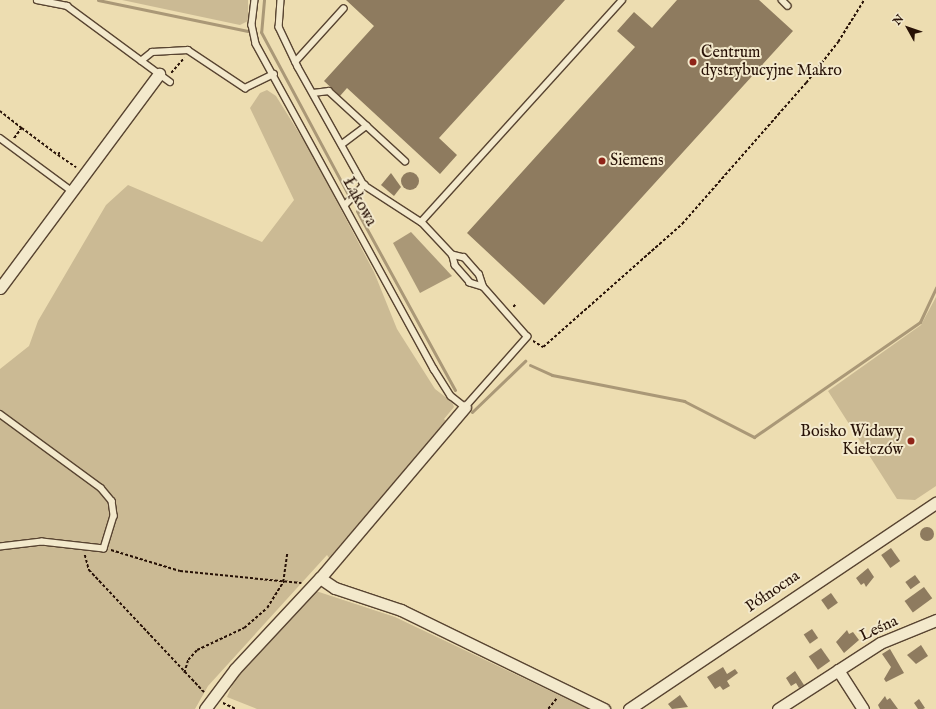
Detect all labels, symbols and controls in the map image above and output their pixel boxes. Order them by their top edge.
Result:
north arrow [888,8,928,48]
text: N [890,12,907,28]
place label: Centrum dystrybucyjne Makro [701,43,842,81]
marker: Centrum dystrybucyjne Makro [688,57,698,67]
place label: Siemens [610,151,664,171]
marker: Siemens [597,156,607,166]
street label: Łąkowa [338,174,380,230]
place label: Boisko Widawy Kiełczów [800,422,903,460]
marker: Boisko Widawy Kiełczów [906,436,916,446]
street label: Północna [742,567,804,617]
street label: Leśna [857,612,901,646]

